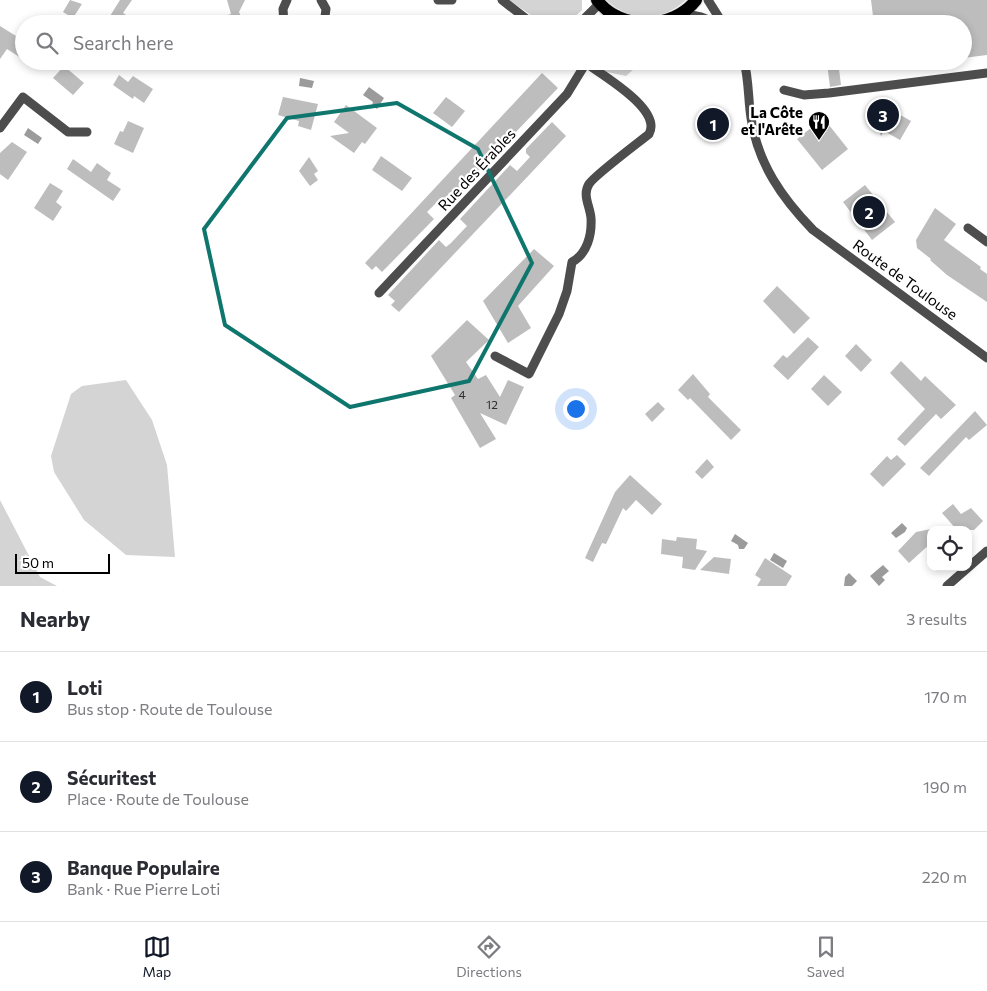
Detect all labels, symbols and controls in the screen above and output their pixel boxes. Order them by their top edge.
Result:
search box [15,15,972,70]
icon: search [33,29,61,57]
text: Search here [73,31,173,54]
pin: 3 [867,96,899,134]
place label: La Côte et l'Arête [741,103,803,138]
pin: 1 [697,105,729,143]
restaurant icon: La Côte et l'Arête [807,110,831,141]
street label: Rue des Érables [433,124,519,214]
pin: 2 [853,193,885,231]
street label: Route de Toulouse [850,235,961,323]
house number: 4 [458,387,466,401]
your location [563,396,589,422]
house number: 12 [486,397,498,411]
map controls [927,526,972,571]
button: locate [927,526,972,571]
scale bar [15,551,110,574]
text: 50 m [22,554,54,571]
text: Nearby [20,606,90,631]
text: 3 results [906,609,967,628]
text: Loti [67,676,103,699]
text: 1 [32,687,40,706]
text: 170 m [924,687,967,706]
text: Bus stop · Route de Toulouse [67,699,272,718]
text: Sécuritest [67,766,156,789]
text: 2 [31,777,41,796]
text: 190 m [923,777,967,796]
text: Place · Route de Toulouse [67,789,249,808]
text: Banque Populaire [67,856,220,879]
text: 3 [31,867,41,886]
text: 220 m [922,867,967,886]
text: Bank · Rue Pierre Loti [67,879,220,898]
tab: Map [142,933,171,980]
tab: Directions [456,933,522,980]
tab: Saved [807,933,845,980]

